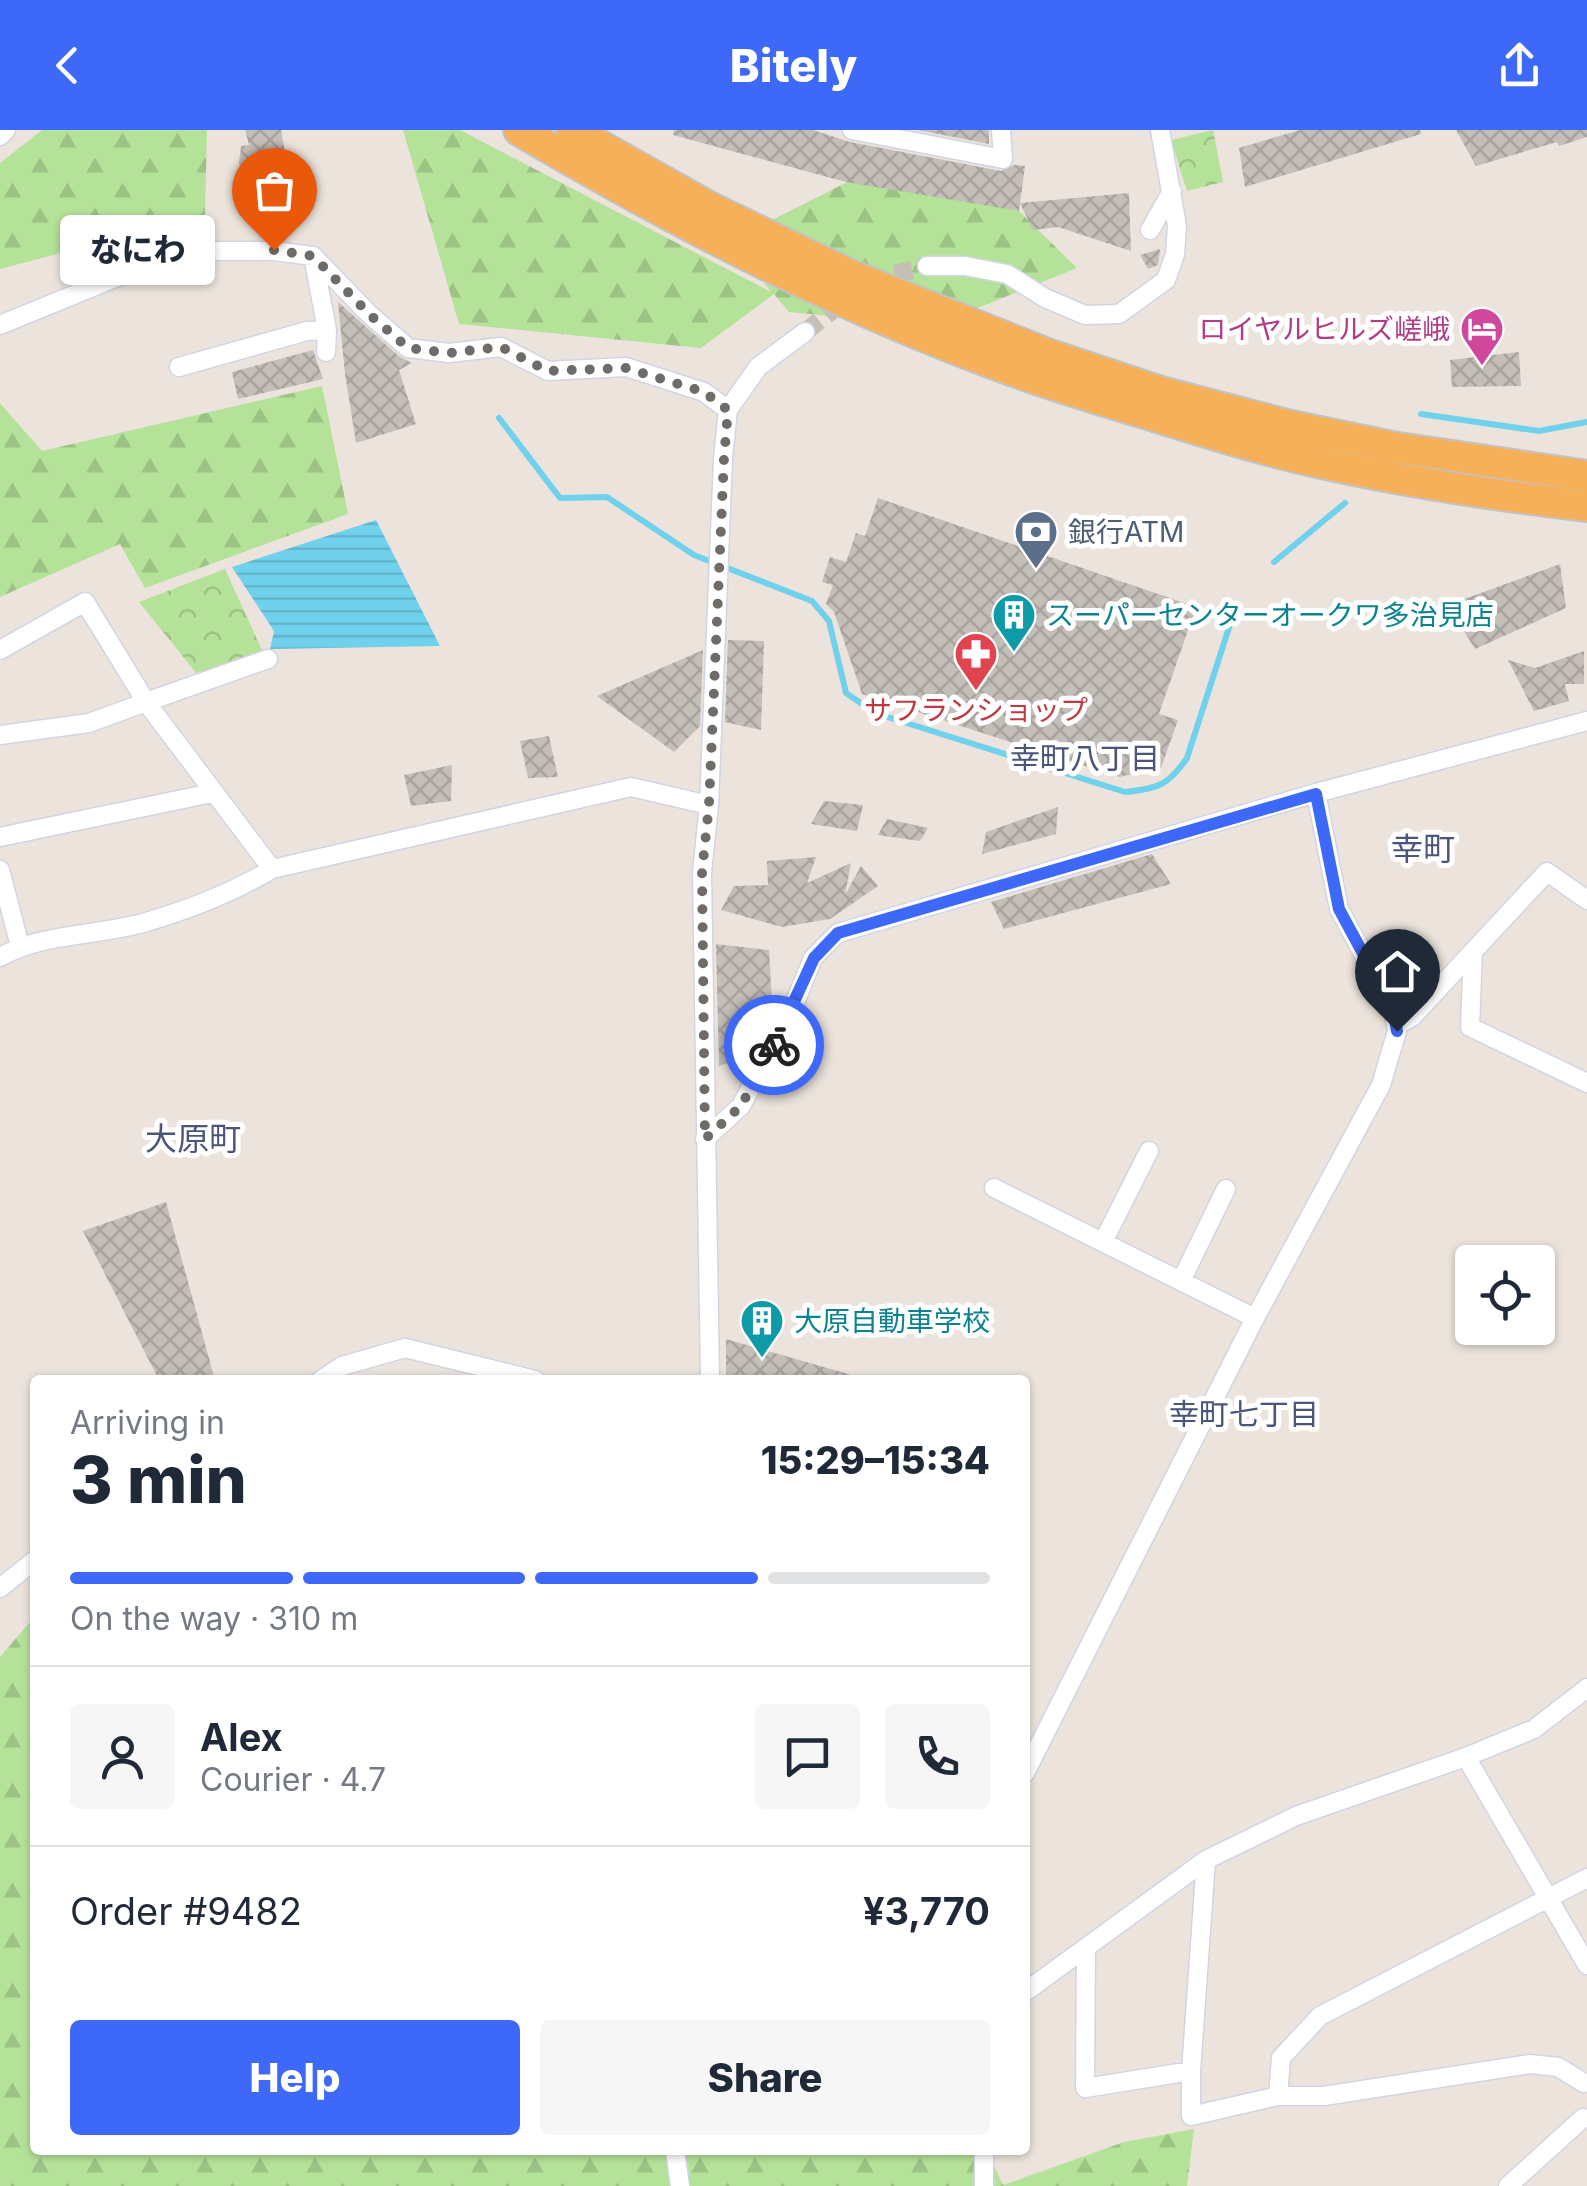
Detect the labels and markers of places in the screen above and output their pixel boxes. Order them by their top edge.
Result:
pin [232,148,317,251]
callout: なにわ [59,215,214,285]
hotel icon: ロイヤルヒルズ嵯峨 [1459,306,1505,367]
place label: ロイヤルヒルズ嵯峨 [1199,312,1450,346]
bank icon: 銀行ATM [1013,509,1059,570]
place label: 銀行ATM [1068,515,1184,549]
building icon: スーパーセンターオークワ多治見店 [991,592,1037,653]
place label: スーパーセンターオークワ多治見店 [1046,598,1494,632]
pharmacy icon: サフランショップ [953,631,999,692]
place label: サフランショップ [864,693,1088,727]
pin [1355,929,1440,1032]
building icon: 大原自動車学校 [739,1298,785,1359]
place label: 大原自動車学校 [794,1304,990,1338]

